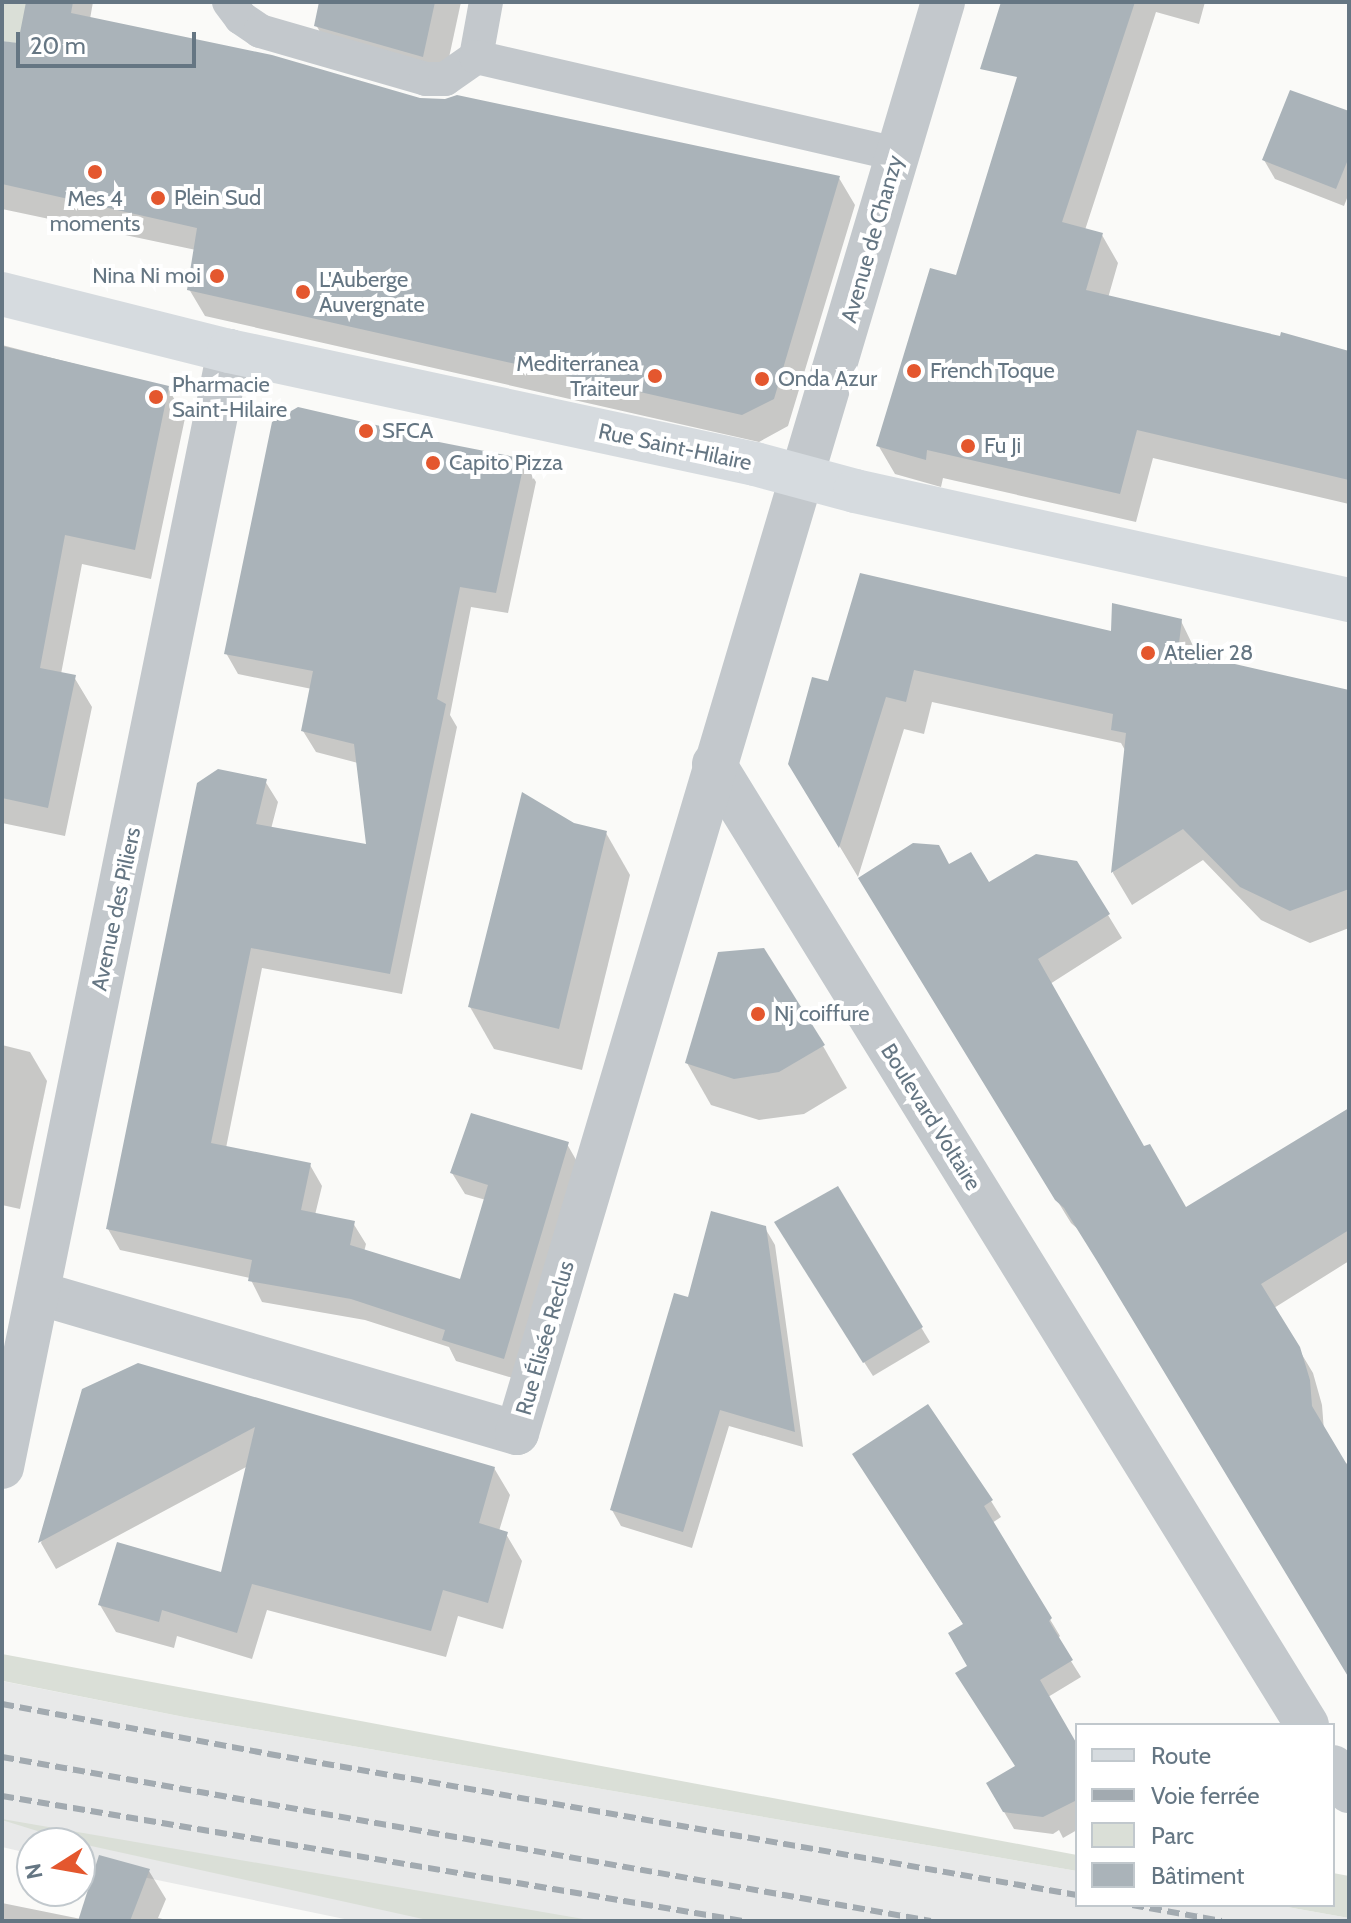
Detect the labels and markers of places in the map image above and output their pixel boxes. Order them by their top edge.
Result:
marker: Mes 4 moments [86,163,104,181]
place label: Mes 4 moments [50,185,140,236]
place label: Plein Sud [174,185,261,211]
marker: Plein Sud [149,189,167,207]
place label: Nina Ni moi [92,263,201,289]
place label: L'Auberge Auvergnate [319,266,425,318]
marker: Nina Ni moi [208,267,226,285]
marker: L'Auberge Auvergnate [294,283,312,301]
place label: Mediterranea Traiteur [516,350,639,402]
place label: French Toque [930,358,1055,384]
marker: French Toque [905,362,923,380]
place label: Onda Azur [778,366,877,392]
marker: Mediterranea Traiteur [646,367,664,385]
marker: Onda Azur [753,370,771,388]
place label: Pharmacie Saint-Hilaire [172,371,287,422]
marker: Pharmacie Saint-Hilaire [147,388,165,406]
place label: SFCA [382,418,433,444]
marker: SFCA [357,422,375,440]
place label: Fu Ji [984,433,1021,459]
marker: Fu Ji [959,437,977,455]
place label: Capito Pizza [449,450,563,476]
marker: Capito Pizza [424,454,442,472]
place label: Atelier 28 [1164,640,1253,666]
marker: Atelier 28 [1139,644,1157,662]
place label: Nj coiffure [774,1001,870,1027]
marker: Nj coiffure [749,1005,767,1023]

